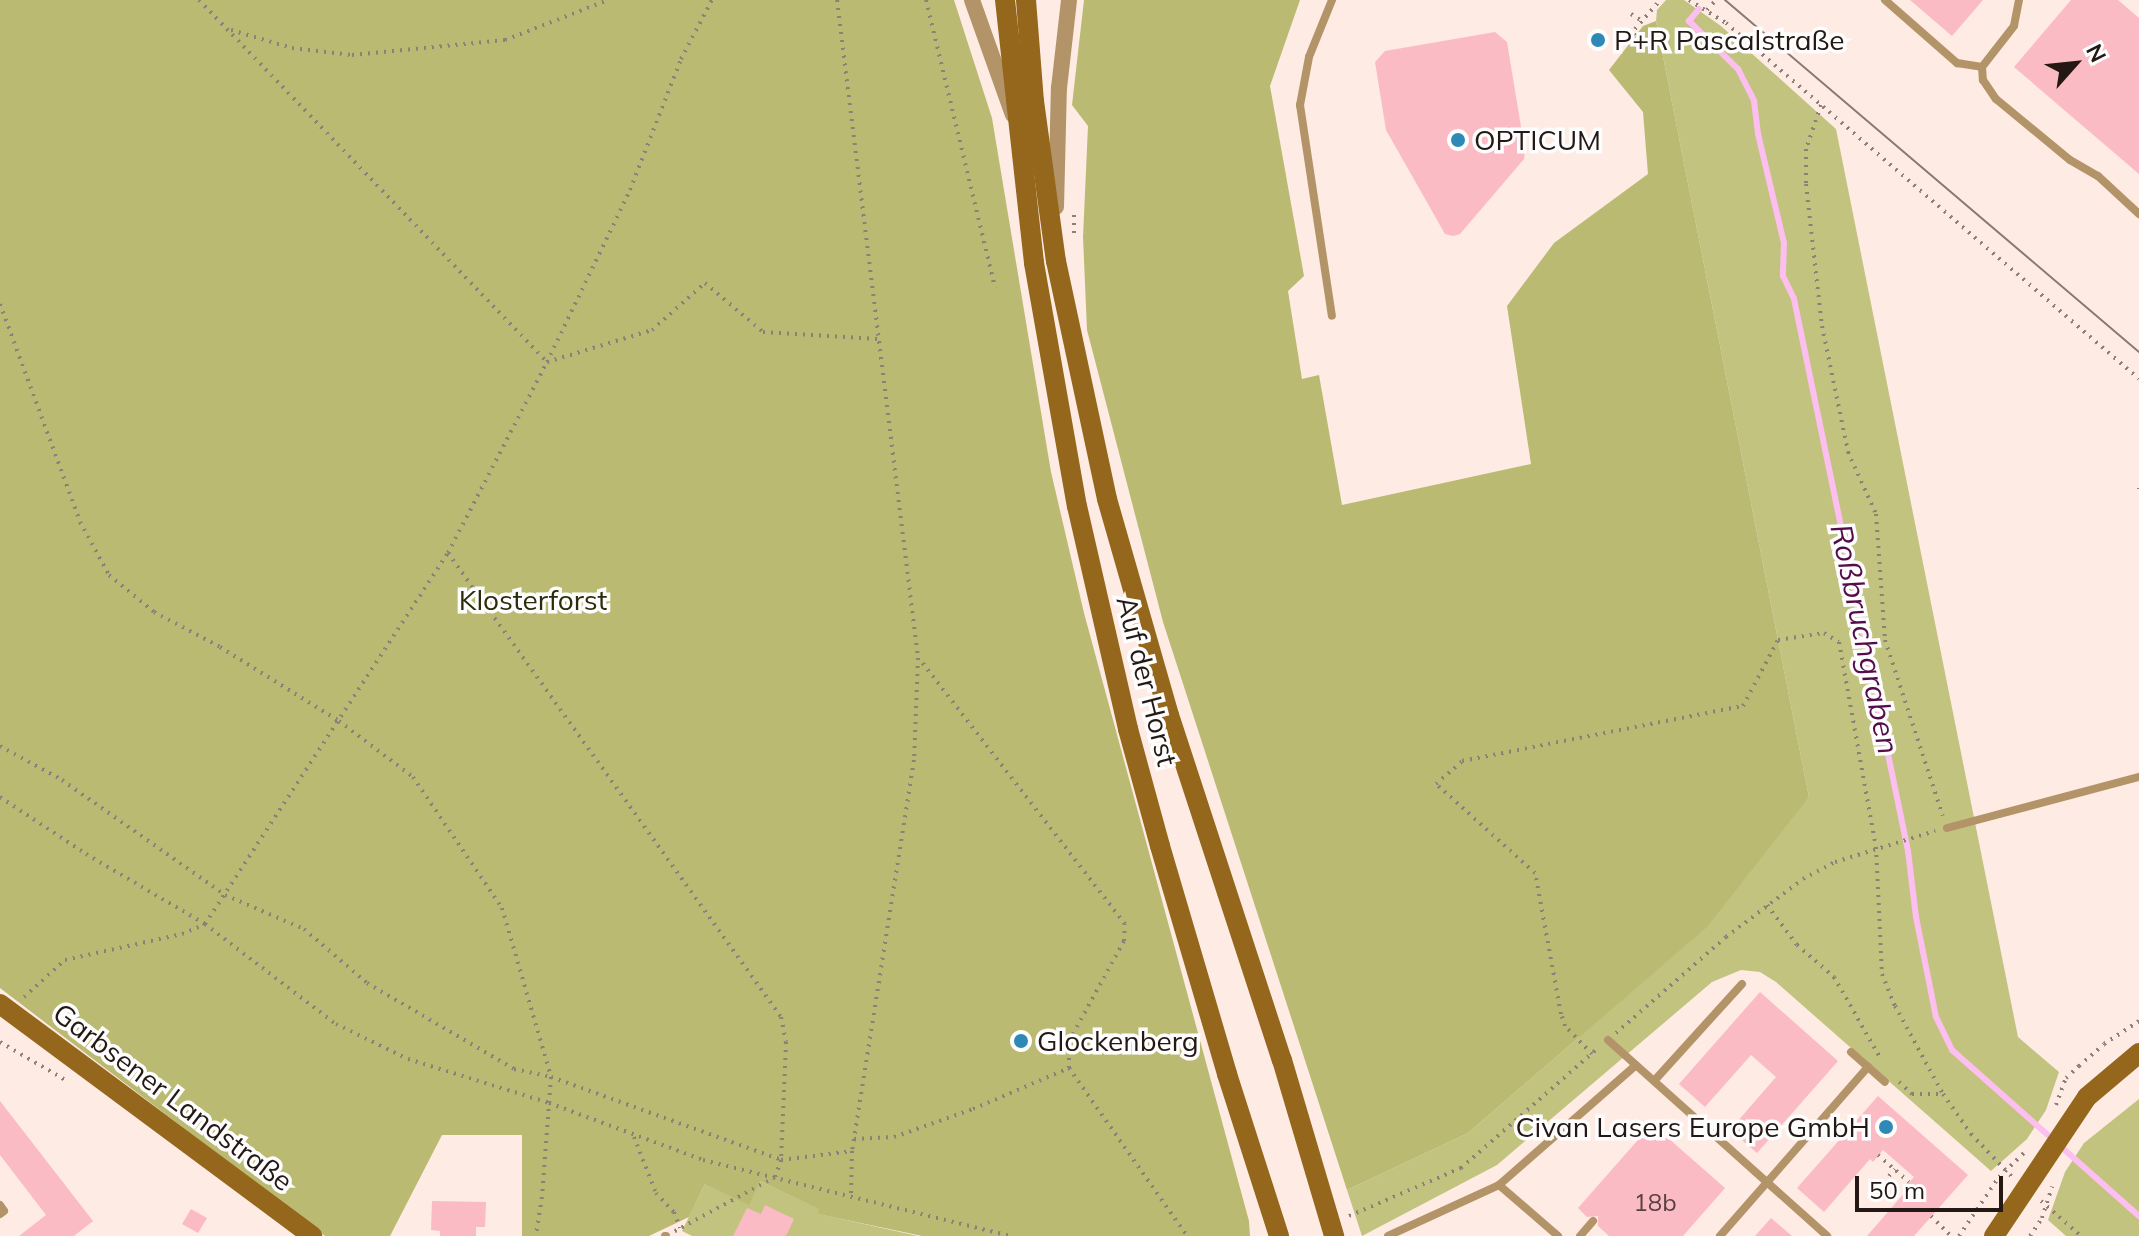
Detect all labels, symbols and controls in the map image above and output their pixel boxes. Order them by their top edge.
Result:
place label: P+R Pascalstraße [1614,23,1845,57]
north arrow [2035,24,2115,104]
marker: P+R Pascalstraße [1589,31,1607,49]
text: N [2080,39,2113,67]
place label: OPTICUM [1474,123,1601,157]
marker: OPTICUM [1449,131,1467,149]
water label: Roßbruchgraben [1823,521,1907,757]
park label: Klosterforst [459,583,607,617]
street label: Auf der Horst [1110,593,1184,769]
street label: Garbsener Landstraße [47,996,299,1198]
place label: Glockenberg [1037,1024,1199,1058]
marker: Glockenberg [1012,1032,1030,1050]
place label: Civan Lasers Europe GmbH [1515,1110,1870,1144]
marker: Civan Lasers Europe GmbH [1877,1118,1895,1136]
scale bar [1859,1160,2007,1210]
text: 50 m [1869,1175,1925,1205]
house number: 18b [1633,1189,1677,1217]

